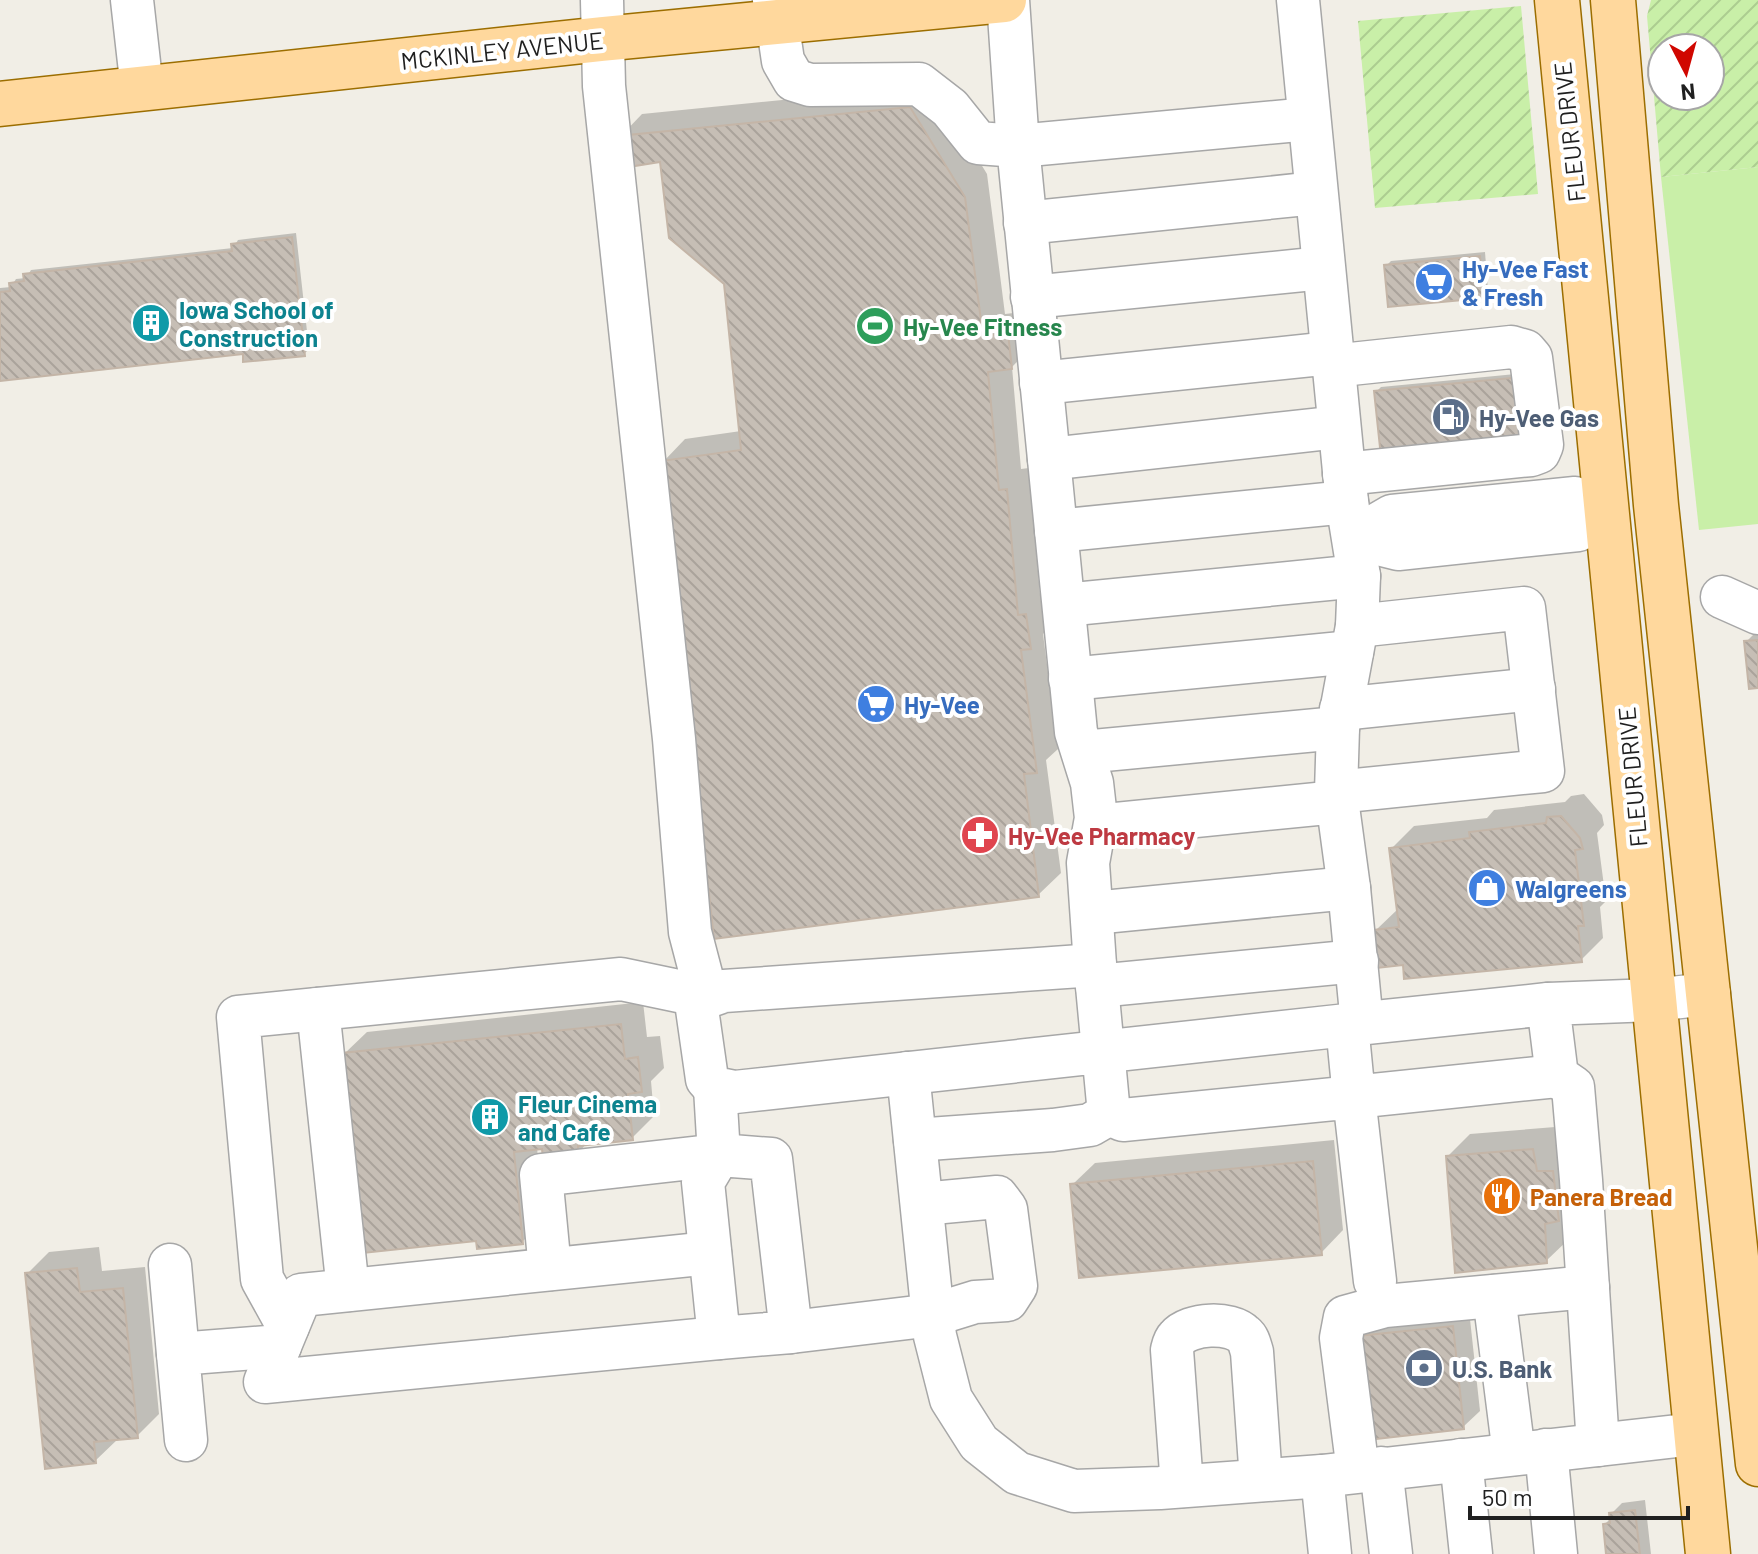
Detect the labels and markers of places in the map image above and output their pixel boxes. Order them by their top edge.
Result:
place label: Hy-Vee Fast & Fresh [1462,254,1589,311]
supermarket icon: Hy-Vee Fast & Fresh [1413,261,1455,303]
place label: Iowa School of Construction [179,295,334,352]
building icon: Iowa School of Construction [130,302,172,344]
sports icon: Hy-Vee Fitness [854,305,896,347]
place label: Hy-Vee Fitness [903,312,1062,341]
fuel station icon: Hy-Vee Gas [1430,396,1472,438]
place label: Hy-Vee Gas [1479,403,1599,432]
supermarket icon: Hy-Vee [855,683,897,725]
place label: Hy-Vee [904,690,980,719]
pharmacy icon: Hy-Vee Pharmacy [959,814,1001,856]
place label: Hy-Vee Pharmacy [1008,821,1195,850]
shop icon: Walgreens [1466,867,1508,909]
place label: Walgreens [1515,874,1627,903]
place label: Fleur Cinema and Cafe [518,1089,657,1146]
building icon: Fleur Cinema and Cafe [469,1096,511,1138]
restaurant icon: Panera Bread [1481,1175,1523,1217]
place label: Panera Bread [1530,1182,1673,1211]
bank icon: U.S. Bank [1403,1347,1445,1389]
place label: U.S. Bank [1452,1354,1552,1383]

